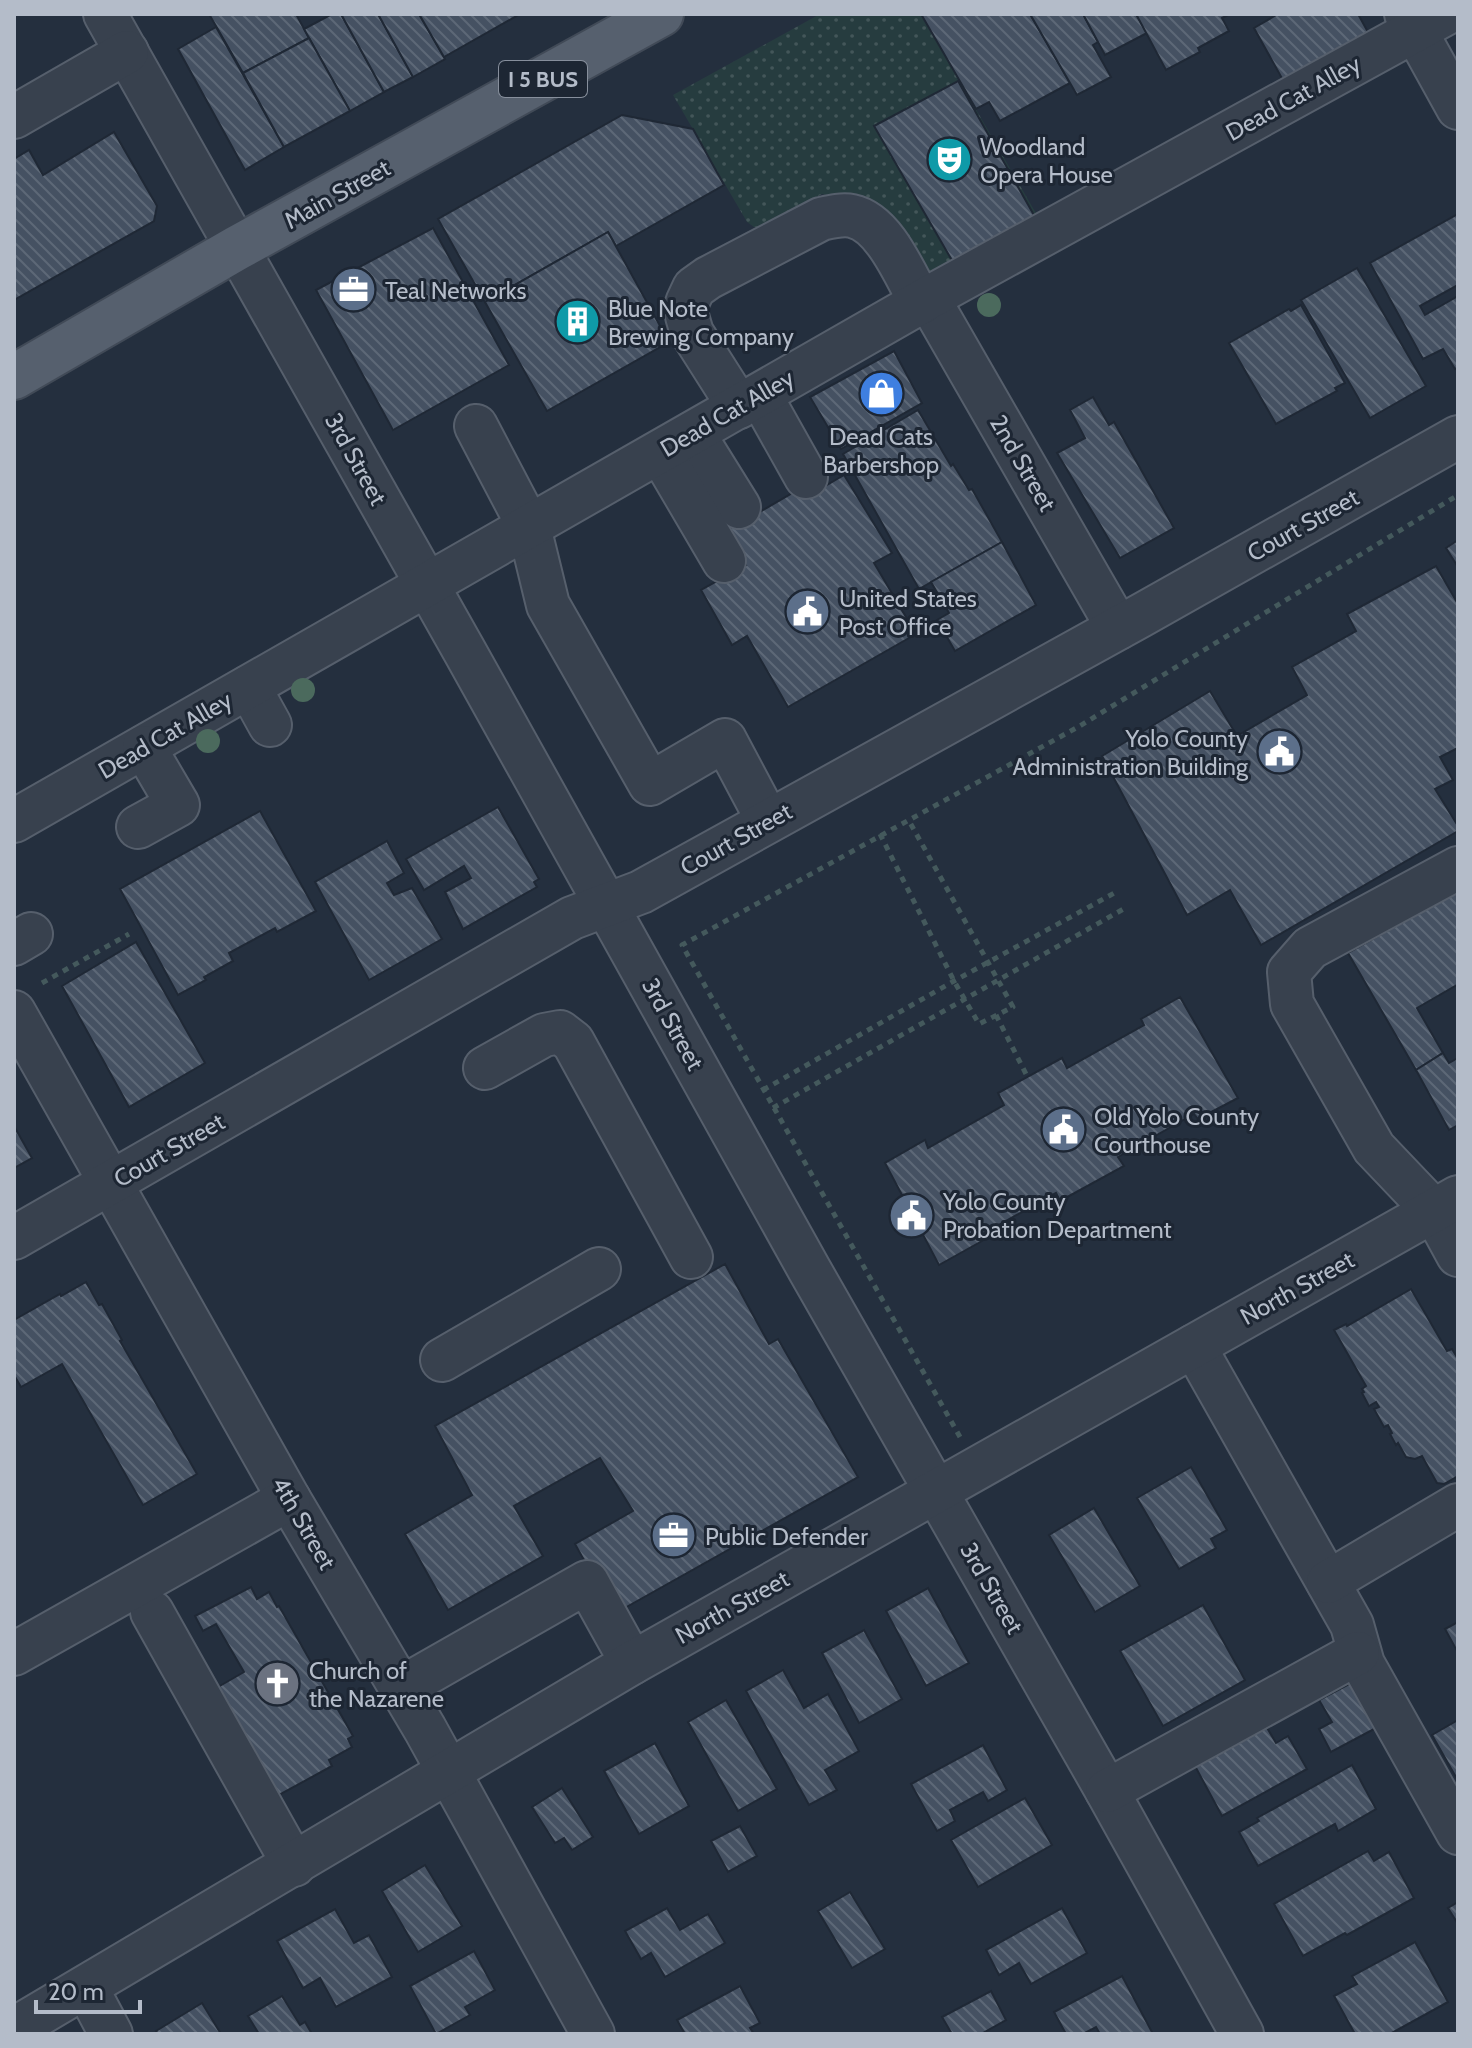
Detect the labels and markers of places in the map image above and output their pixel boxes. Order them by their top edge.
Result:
place label: Woodland Opera House [980,132,1113,189]
theatre icon: Woodland Opera House [925,136,973,184]
office icon: Teal Networks [330,266,378,314]
place label: Teal Networks [385,276,527,305]
place label: Blue Note Brewing Company [608,294,794,351]
building icon: Blue Note Brewing Company [553,298,601,346]
shop icon: Dead Cats Barbershop [857,370,905,418]
place label: Dead Cats Barbershop [823,422,939,479]
place label: United States Post Office [839,584,977,641]
public building icon: United States Post Office [784,588,832,636]
place label: Yolo County Administration Building [1012,724,1249,781]
public building icon: Yolo County Administration Building [1255,728,1303,776]
place label: Old Yolo County Courthouse [1094,1102,1259,1159]
public building icon: Old Yolo County Courthouse [1039,1106,1087,1154]
place label: Yolo County Probation Department [942,1187,1172,1244]
public building icon: Yolo County Probation Department [888,1191,936,1239]
office icon: Public Defender [650,1512,698,1560]
place label: Public Defender [705,1522,868,1551]
place label: Church of the Nazarene [309,1656,444,1713]
church icon: Church of the Nazarene [254,1660,302,1708]

